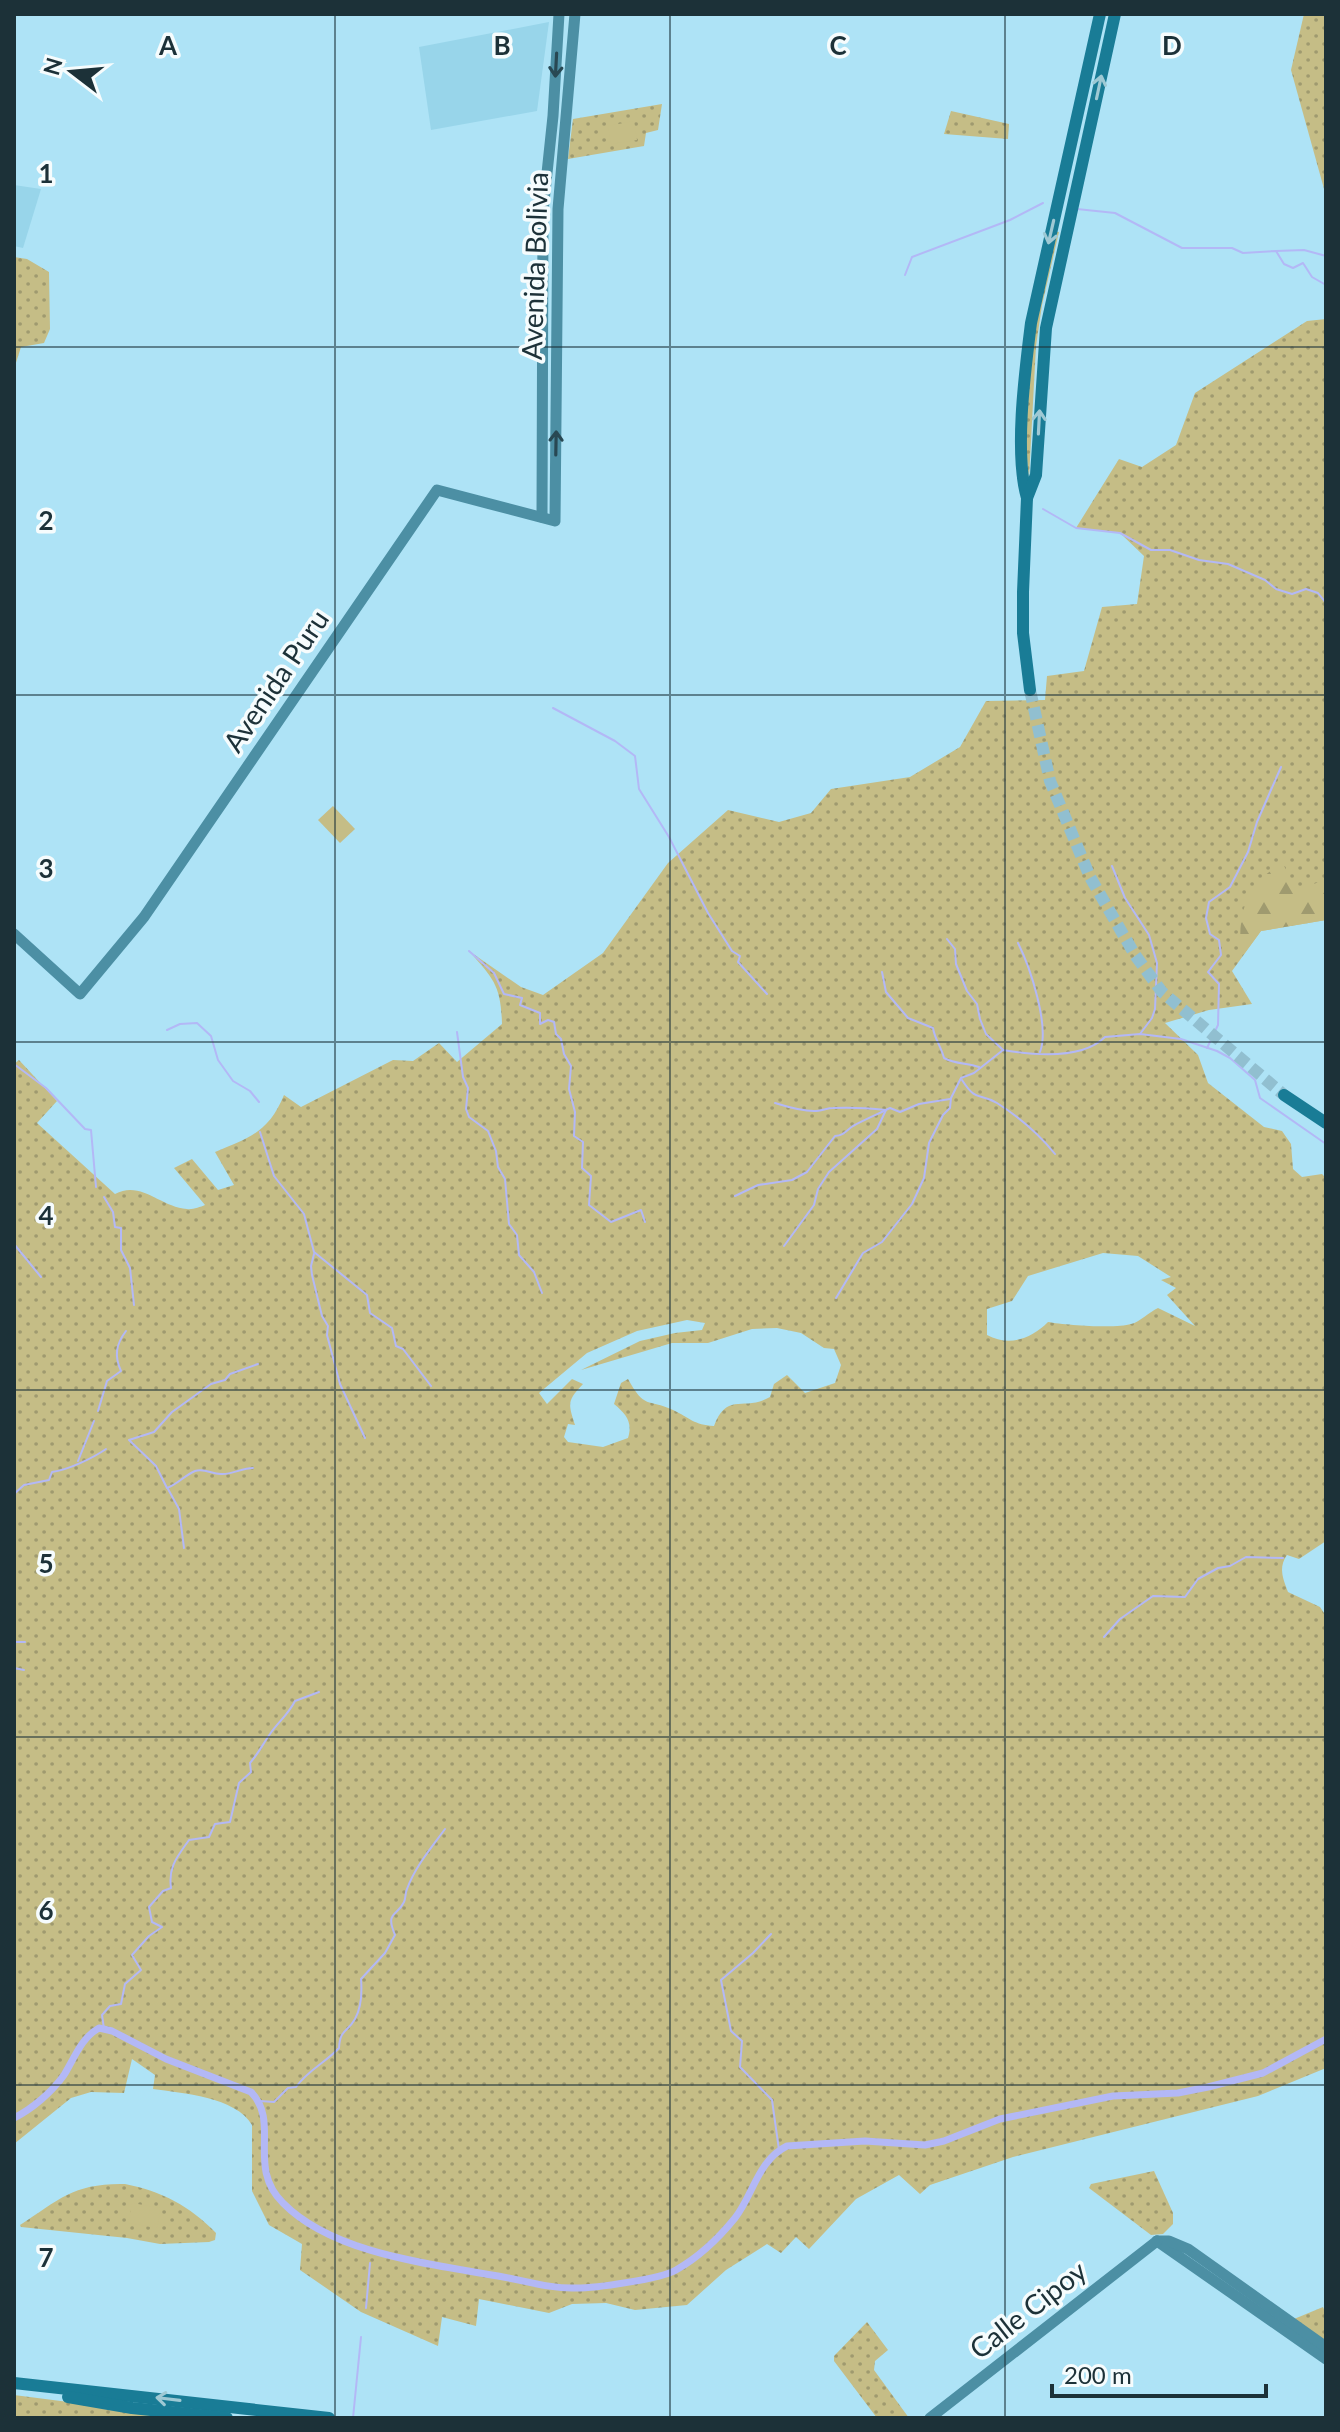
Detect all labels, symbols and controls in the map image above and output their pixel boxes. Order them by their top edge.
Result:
text: A [158,29,178,61]
text: B [493,29,511,61]
text: C [829,29,847,61]
text: D [1162,29,1182,61]
north arrow [32,32,112,112]
one-way arrow [548,51,563,78]
text: N [37,54,68,78]
one-way arrow [1092,74,1107,100]
text: 1 [38,157,54,189]
street label: Avenida Bolivia [514,171,554,360]
one-way arrow [1042,219,1057,244]
one-way arrow [1031,409,1046,436]
one-way arrow [548,430,563,457]
text: 2 [38,504,54,536]
street label: Avenida Puru [215,603,335,758]
text: 3 [38,852,54,884]
text: 4 [38,1199,54,1231]
text: 5 [38,1547,54,1579]
text: 6 [38,1894,54,1926]
text: 7 [38,2241,54,2273]
street label: Calle Cipoy [962,2253,1093,2365]
scale bar [1052,2348,1266,2398]
text: 200 m [1064,2360,1132,2389]
one-way arrow [155,2392,182,2407]

